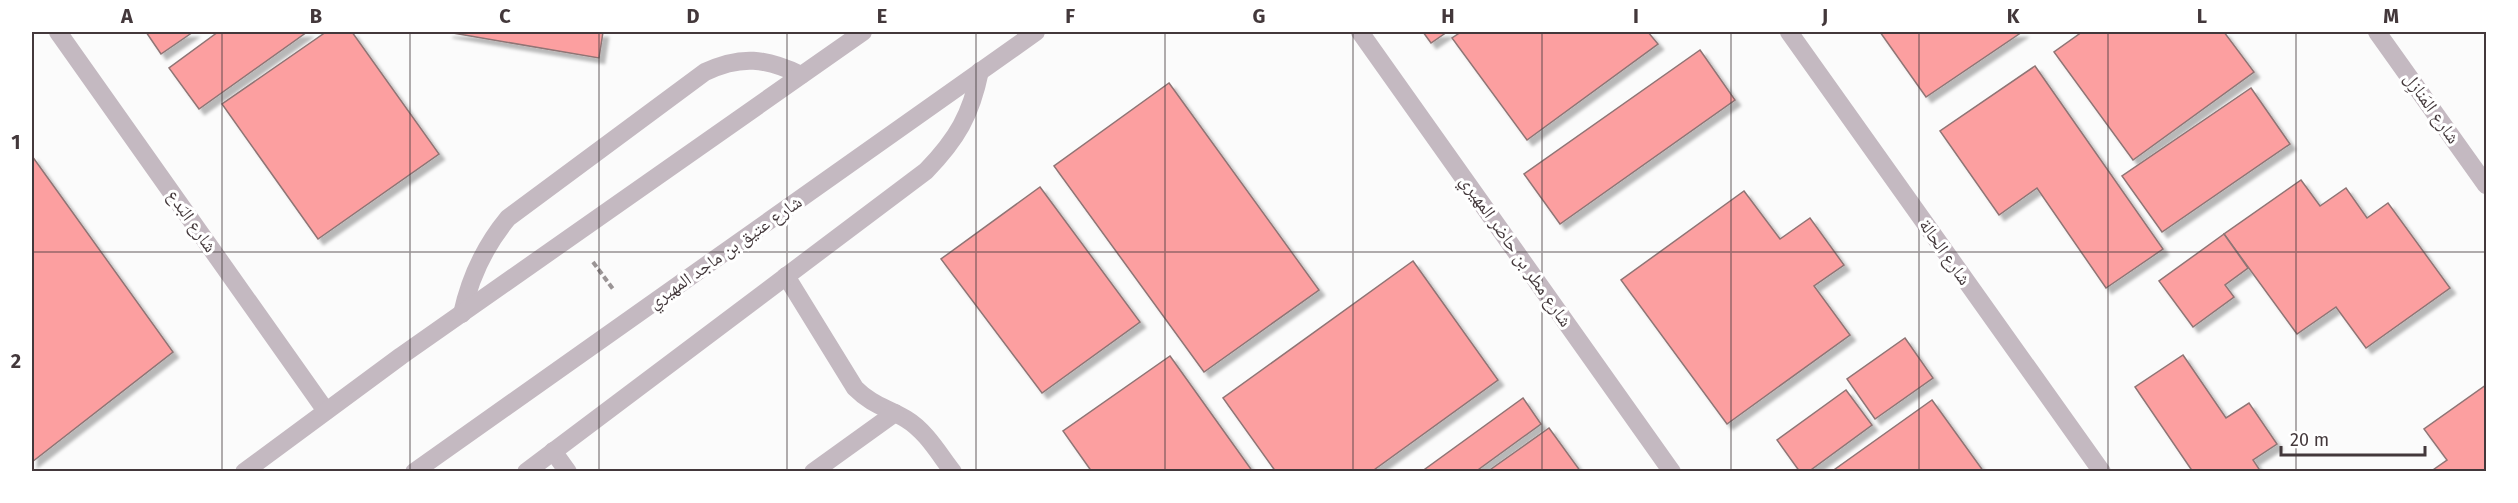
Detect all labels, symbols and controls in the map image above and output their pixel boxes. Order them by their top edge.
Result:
text: A [120,4,134,28]
text: B [310,4,322,28]
text: C [499,4,511,28]
text: D [686,4,700,28]
text: E [877,4,887,28]
text: F [1065,4,1075,28]
text: G [1253,4,1265,28]
text: H [1441,4,1455,28]
text: I [1633,4,1639,28]
text: J [1821,4,1828,28]
text: K [2007,4,2020,28]
text: L [2197,4,2207,28]
text: M [2383,4,2399,28]
street label: شارع المَنازِل [2398,68,2465,149]
text: 1 [11,130,21,154]
street label: شارع مطر بن حاضر المهيري [1452,171,1577,333]
street label: شارع البَدع [162,185,222,257]
street label: شارع عتيق بن ماجد المهيري [644,191,808,316]
street label: شارع الحالة [1914,215,1976,289]
text: 2 [11,349,21,373]
scale bar [2281,419,2425,457]
text: 20 m [2290,429,2329,451]

